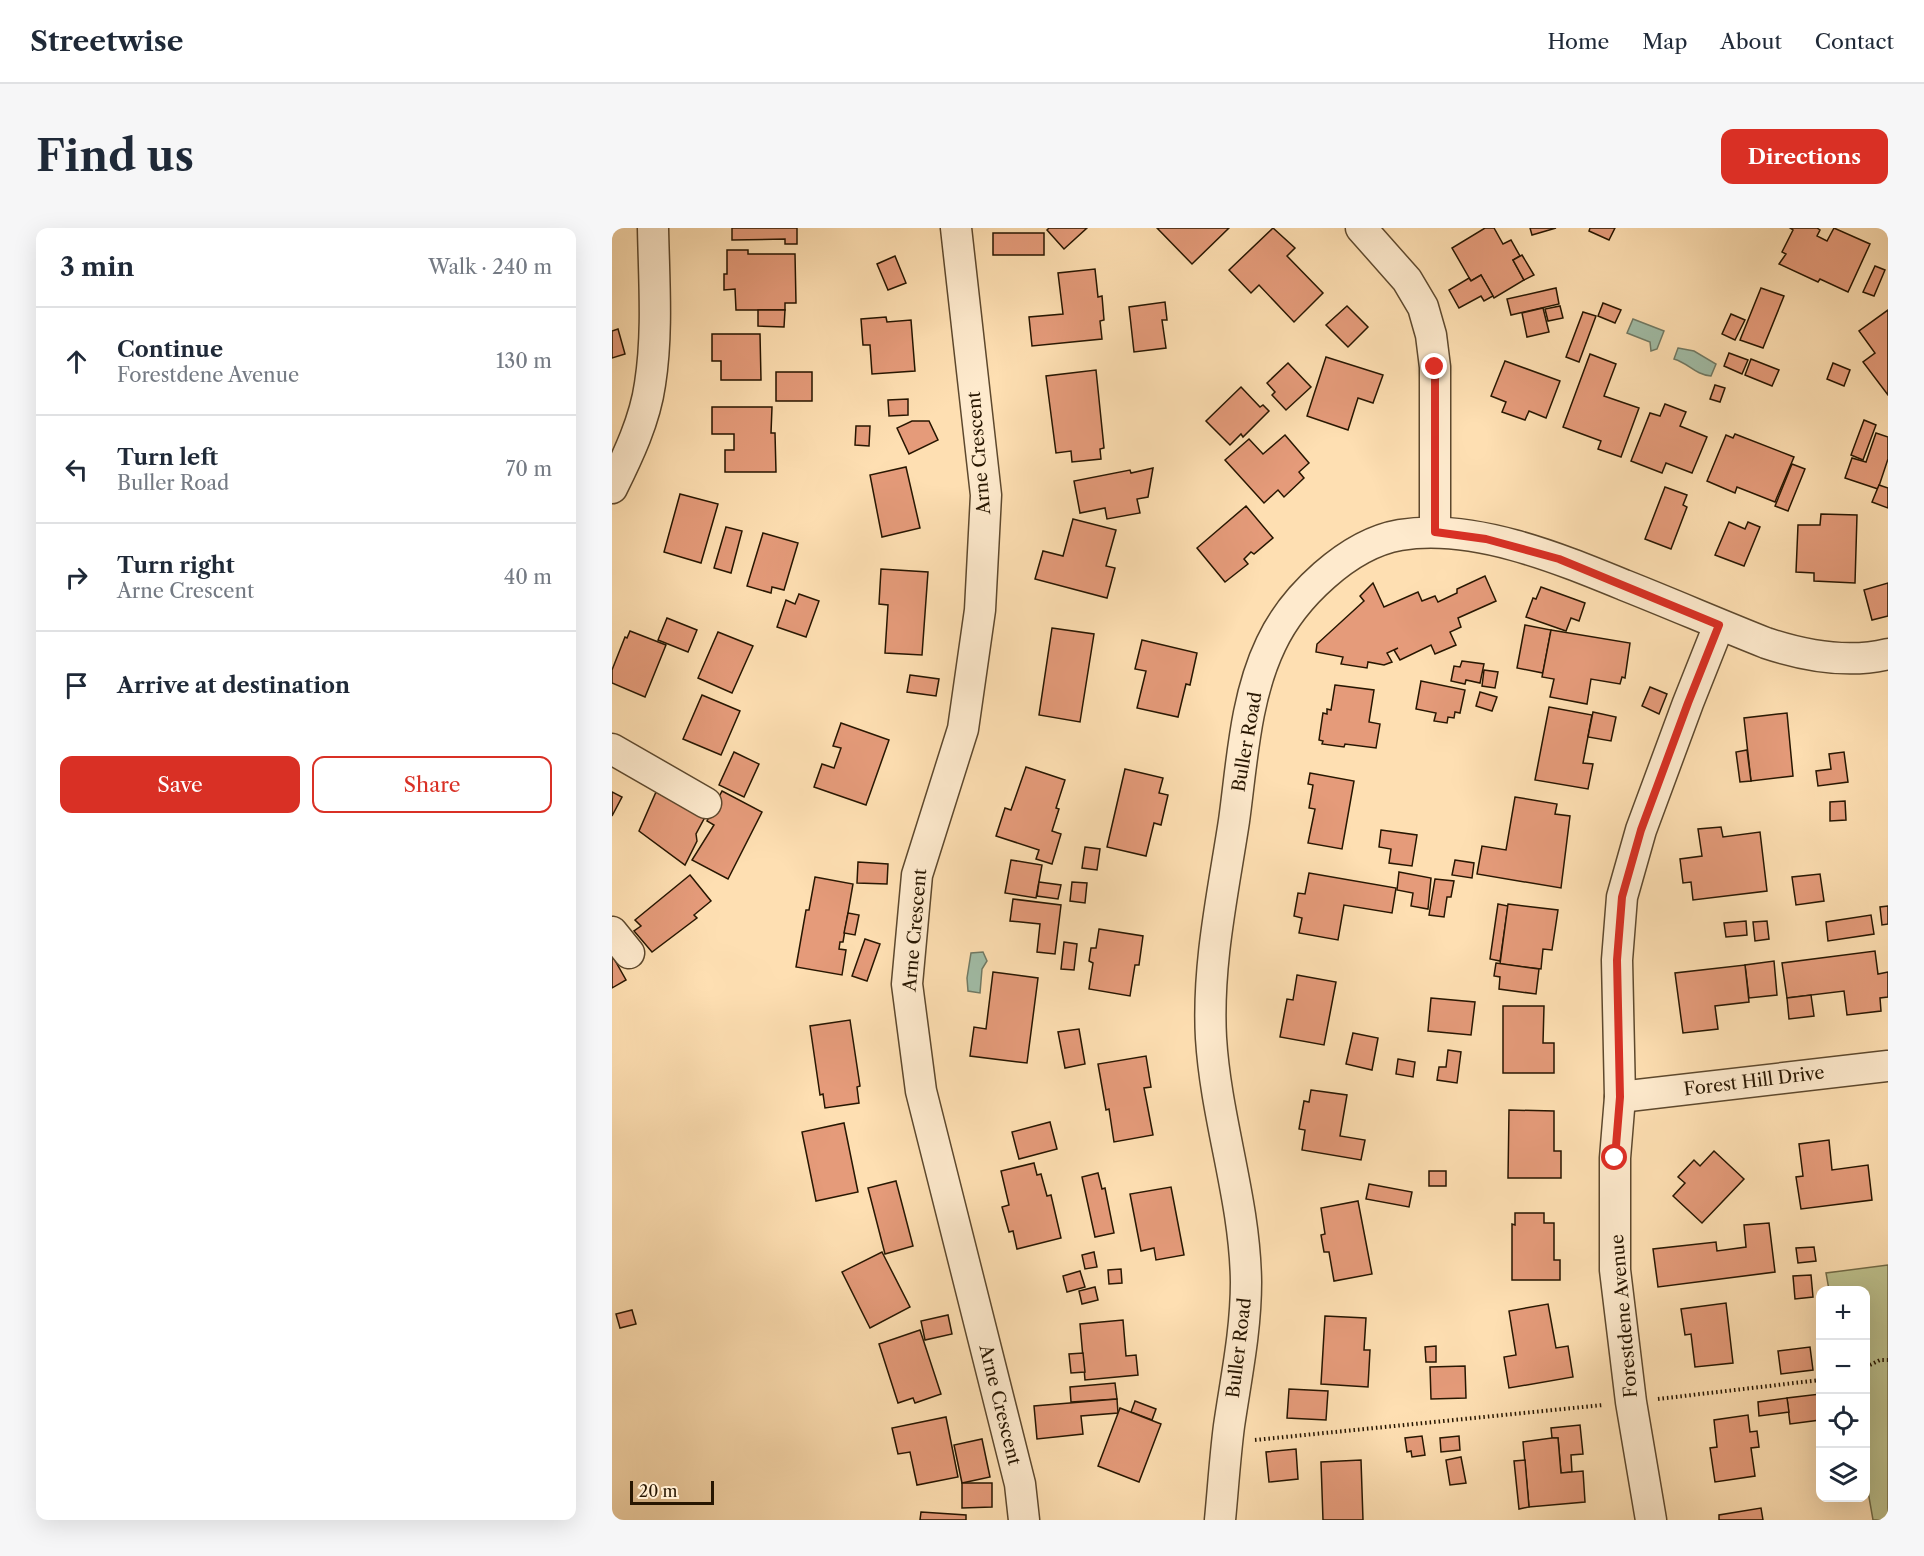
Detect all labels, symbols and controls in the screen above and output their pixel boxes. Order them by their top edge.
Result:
text: Streetwise [30,24,184,58]
text: Home [1548,29,1609,54]
text: Map [1642,29,1687,54]
text: About [1720,29,1782,54]
text: Contact [1815,29,1894,54]
button: Directions [1721,129,1888,184]
text: Find us [36,130,194,182]
text: 3 min [60,251,134,283]
text: Walk · 240 m [428,255,552,279]
text: Continue [117,336,223,363]
icon: ahead [60,345,93,378]
text: 130 m [496,349,552,373]
route end [1421,353,1447,379]
text: Forestdene Avenue [117,363,299,387]
street label: Arne Crescent [963,390,995,516]
text: Turn left [117,444,218,471]
icon: left [60,453,93,486]
text: 70 m [506,457,552,481]
text: Buller Road [117,471,229,495]
text: Turn right [117,552,235,579]
icon: right [60,561,93,594]
text: 40 m [504,565,552,589]
text: Arne Crescent [117,579,254,603]
icon: arrive [60,669,93,702]
text: Arrive at destination [117,672,350,699]
street label: Buller Road [1227,690,1267,794]
button: Save [60,756,300,813]
button: Share [312,756,552,813]
street label: Arne Crescent [899,867,931,993]
street label: Forest Hill Drive [1682,1061,1826,1101]
route start [1601,1144,1627,1170]
street label: Forestdene Avenue [1606,1233,1642,1399]
map controls [1816,1286,1870,1502]
button: + [1816,1286,1870,1340]
street label: Buller Road [1222,1297,1256,1399]
button: − [1816,1340,1870,1394]
street label: Arne Crescent [974,1342,1026,1468]
button: locate [1816,1394,1870,1448]
button: layers [1816,1448,1870,1502]
scale bar [630,1478,714,1506]
text: 20 m [639,1481,678,1501]

